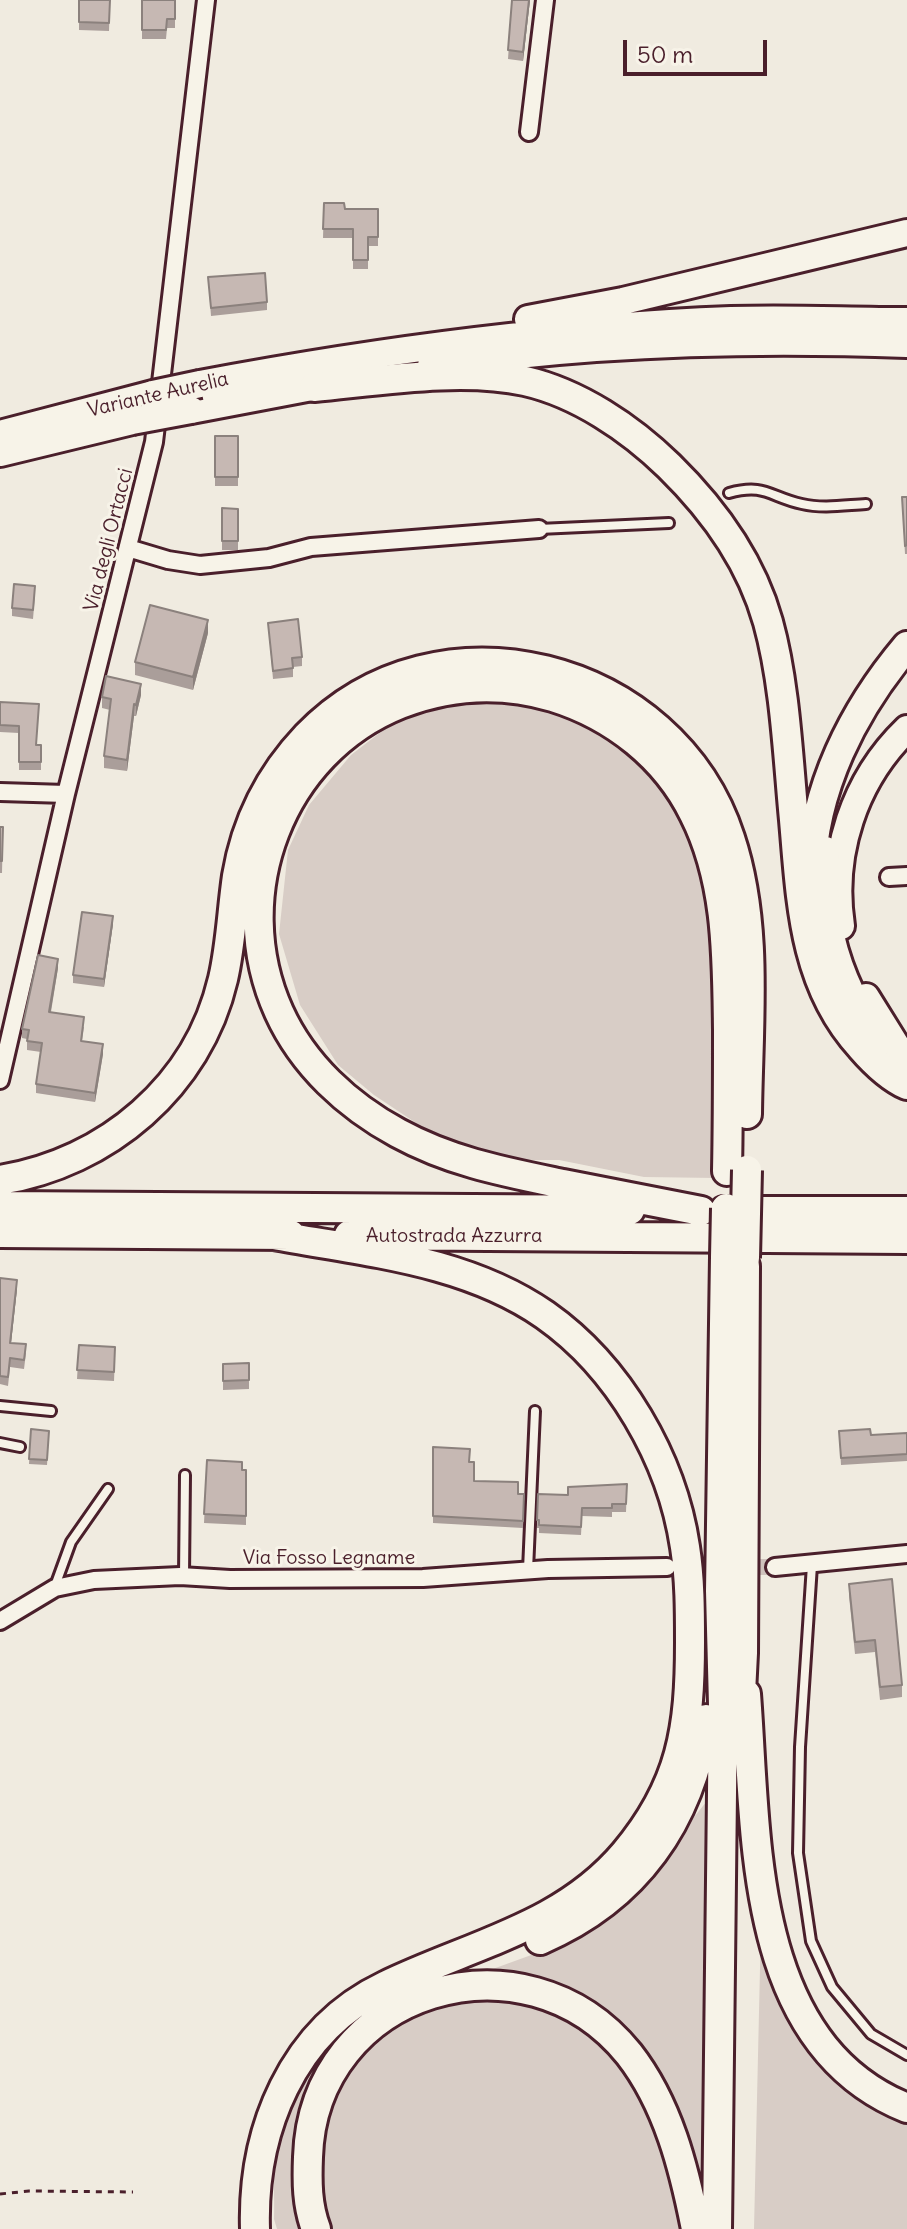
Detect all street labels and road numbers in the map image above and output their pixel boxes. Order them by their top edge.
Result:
street label: Variante Aurelia [85,367,231,423]
street label: Via degli Ortacci [80,466,138,614]
street label: Autostrada Azzurra [366,1224,542,1248]
street label: Via Fosso Legname [243,1546,415,1570]

